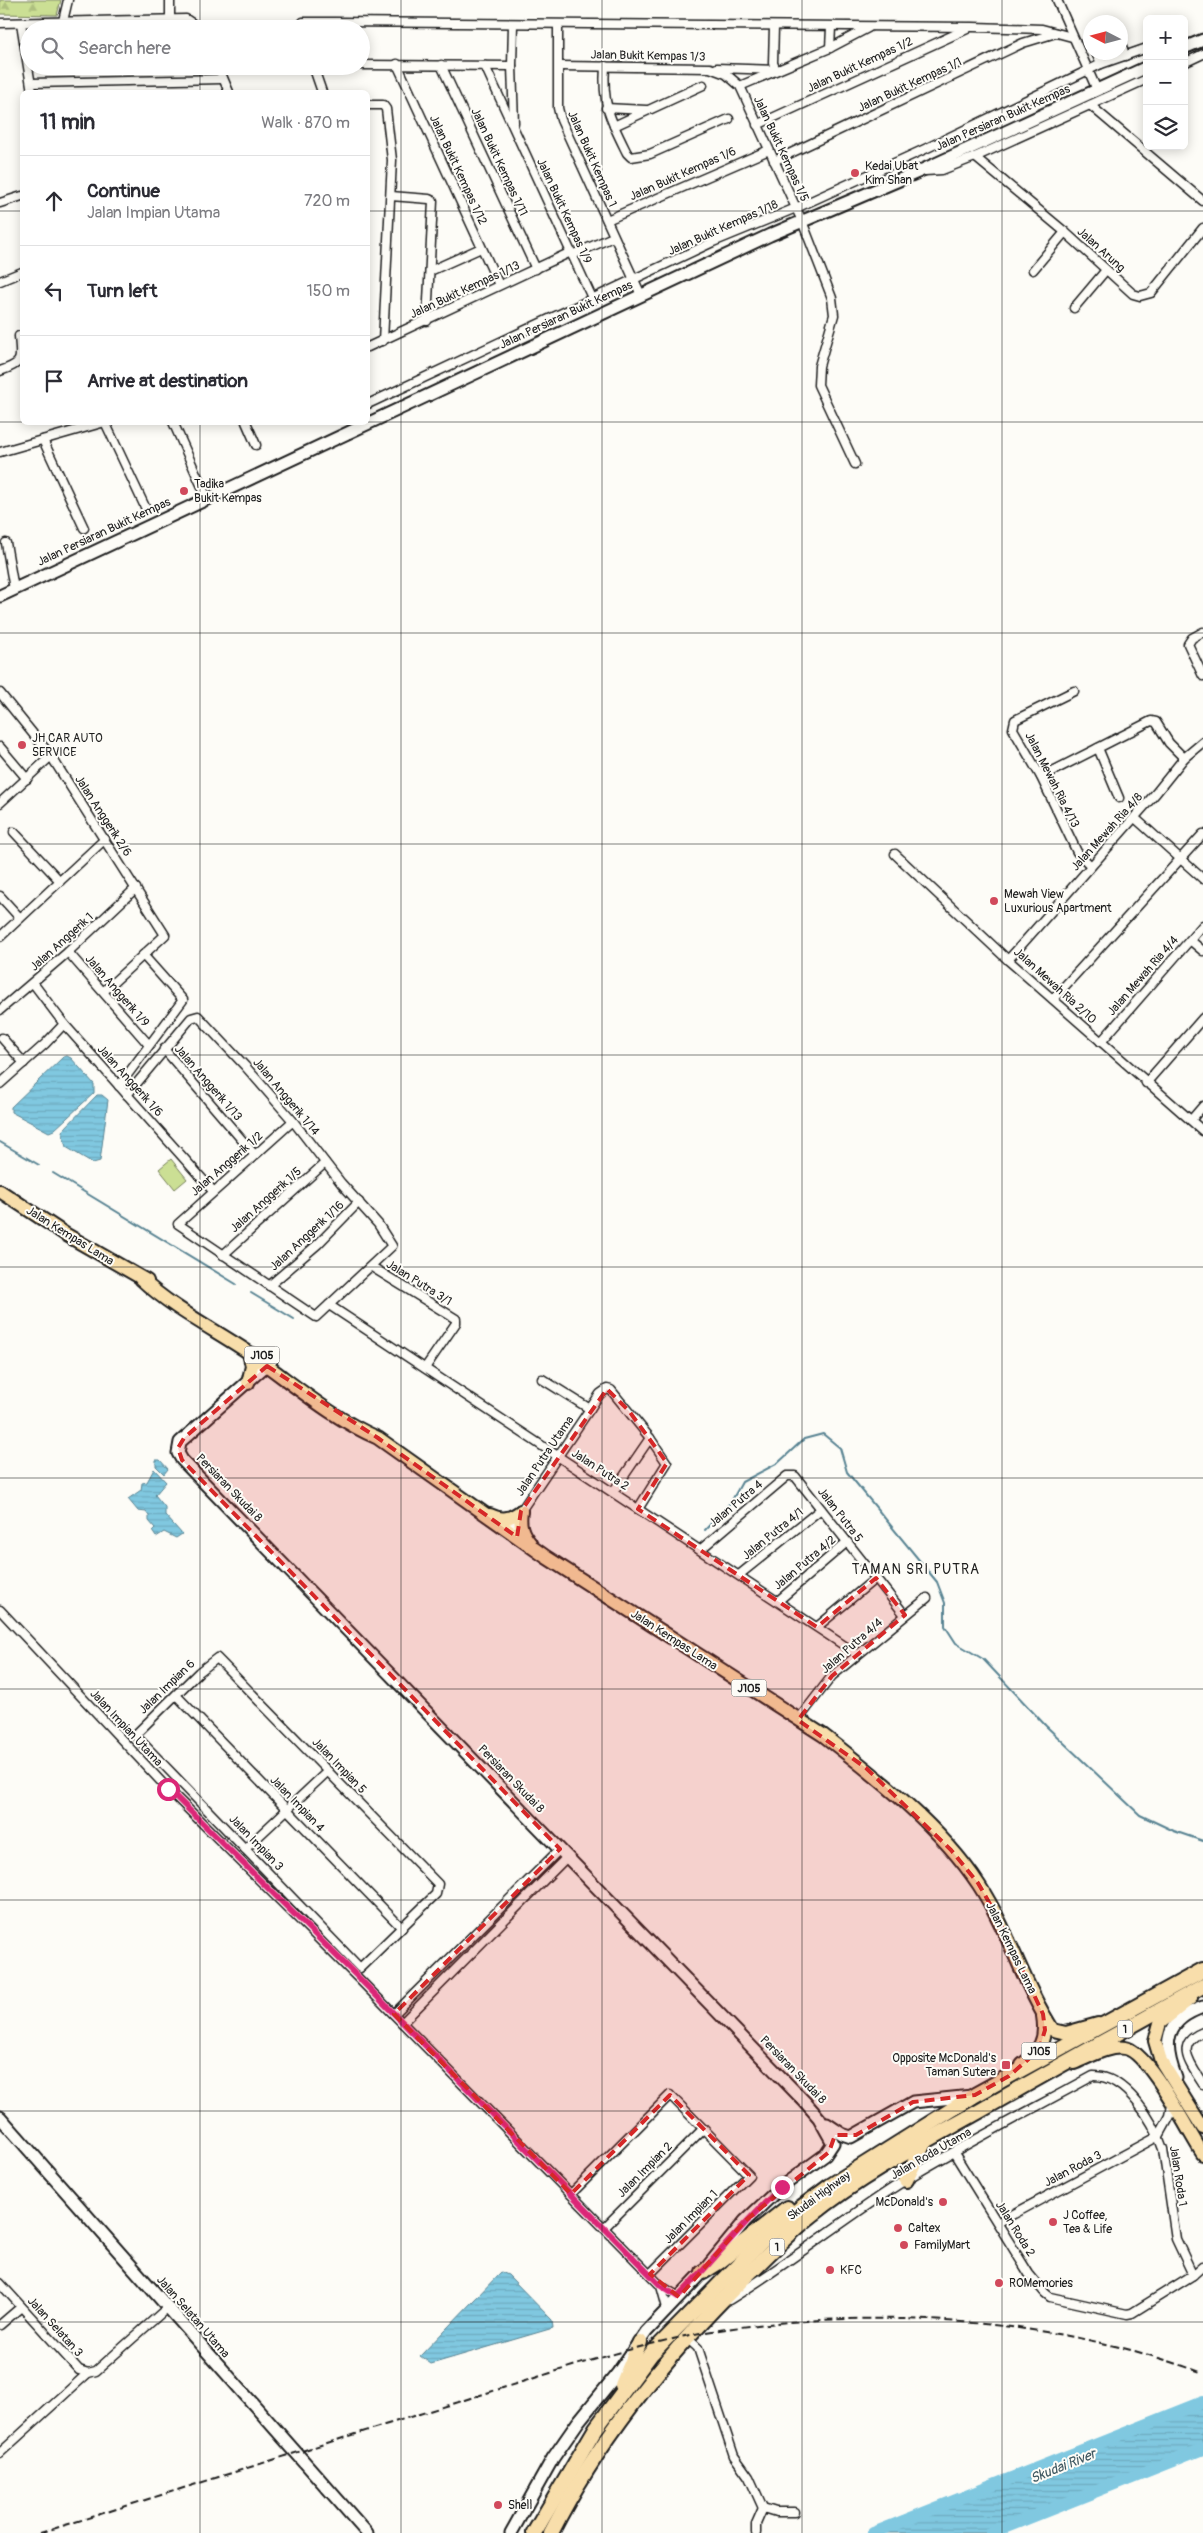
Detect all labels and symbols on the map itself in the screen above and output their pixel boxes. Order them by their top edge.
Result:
north arrow [1083,15,1128,60]
street label: Jalan Bukit Kempas 1/2 [805,34,915,96]
street label: Jalan Bukit Kempas 1/3 [590,47,706,65]
street label: Jalan Bukit Kempas 1/1 [856,54,964,116]
street label: Jalan Persiaran Bukit Kempas [934,81,1073,154]
street label: Jalan Bukit Kempas 1/5 [750,94,812,204]
street label: Jalan Bukit Kempas 1/11 [467,106,531,218]
street label: Jalan Bukit Kempas 1 [564,109,620,209]
street label: Jalan Bukit Kempas 1/12 [426,113,490,228]
street label: Jalan Bukit Kempas 1/6 [627,144,739,204]
street label: Jalan Bukit Kempas 1/9 [533,156,595,266]
place label: Kedai Ubat Kim Shan [865,159,918,188]
marker: Kedai Ubat Kim Shan [849,167,861,179]
street label: Jalan Bukit Kempas 1/18 [666,197,780,259]
street label: Jalan Arung [1074,224,1128,276]
street label: Jalan Bukit Kempas 1/13 [408,258,523,322]
street label: Jalan Persiaran Bukit Kempas [497,277,636,353]
place label: Tadika Bukit Kempas [194,477,262,506]
marker: Tadika Bukit Kempas [178,485,190,497]
street label: Jalan Persiaran Bukit Kempas [35,494,174,570]
street label: Jalan Mewah Ria 4/13 [1021,730,1083,831]
place label: JH CAR AUTO SERVICE [32,731,103,760]
marker: JH CAR AUTO SERVICE [16,739,28,751]
street label: Jalan Anggerik 2/6 [71,773,135,859]
street label: Jalan Mewah Ria 4/8 [1068,790,1146,874]
place label: Mewah View Luxurious Apartment [1004,887,1112,916]
marker: Mewah View Luxurious Apartment [988,895,1000,907]
street label: Jalan Anggerik 1 [27,910,97,974]
street label: Jalan Mewah Ria 4/4 [1104,933,1182,1019]
street label: Jalan Mewah Ria 2/10 [1010,945,1100,1027]
street label: Jalan Anggerik 1/9 [82,952,152,1030]
street label: Jalan Anggerik 1/6 [94,1042,166,1120]
street label: Jalan Anggerik 1/13 [171,1042,245,1124]
street label: Jalan Anggerik 1/14 [249,1055,323,1139]
street label: Jalan Anggerik 1/2 [188,1128,267,1200]
street label: Jalan Anggerik 1/5 [227,1164,305,1236]
street label: Jalan Anggerik 1/16 [267,1198,347,1274]
street label: Jalan Kempas Lama [23,1203,117,1269]
street label: Jalan Putra 3/1 [383,1257,455,1309]
road number: J105 [244,1346,280,1364]
street label: Jalan Putra Utama [513,1413,578,1499]
street label: Jalan Putra 2 [568,1446,632,1494]
street label: Persiaran Skudai 8 [193,1451,265,1525]
street label: Jalan Putra 4 [706,1477,766,1531]
street label: Jalan Putra 5 [814,1485,866,1545]
street label: Jalan Putra 4/1 [739,1505,807,1563]
street label: Jalan Putra 4/2 [771,1532,839,1593]
district label: TAMAN SRI PUTRA [852,1561,980,1578]
street label: Jalan Kempas Lama [628,1606,720,1674]
street label: Jalan Putra 4/4 [818,1615,886,1677]
street label: Jalan Impian 6 [136,1657,198,1717]
road number: J105 [732,1680,766,1696]
street label: Jalan Impian Utama [86,1686,166,1770]
street label: Jalan Impian 5 [309,1735,369,1797]
street label: Persiaran Skudai 8 [475,1742,547,1816]
street label: Jalan Impian 4 [267,1773,328,1835]
route start [157,1778,180,1801]
street label: Jalan Impian 3 [226,1812,287,1874]
street label: Jalan Kempas Lama [982,1900,1040,1997]
road number: 1 [1118,2020,1132,2038]
street label: Persiaran Skudai 8 [757,2033,829,2107]
road number: J105 [1022,2042,1056,2060]
place label: Opposite McDonald's Taman Sutera [892,2051,997,2080]
marker: Opposite McDonald's Taman Sutera [1000,2059,1012,2071]
street label: Jalan Roda Utama [888,2125,974,2183]
street label: Jalan Impian 2 [614,2139,676,2201]
street label: Jalan Roda 1 [1166,2145,1190,2207]
street label: Jalan Roda 3 [1042,2147,1105,2190]
street label: Skudai Highway [784,2168,854,2224]
route end [771,2176,794,2199]
street label: Jalan Impian 1 [661,2187,721,2247]
place label: McDonald's [876,2195,934,2210]
marker: McDonald's [937,2196,949,2208]
street label: Jalan Roda 2 [992,2198,1038,2260]
place label: J Coffee, Tea & Life [1063,2208,1112,2237]
marker: J Coffee, Tea & Life [1047,2216,1059,2228]
place label: Caltex [908,2221,941,2236]
marker: Caltex [892,2222,904,2234]
road number: 1 [770,2238,784,2256]
place label: FamilyMart [914,2238,970,2253]
marker: FamilyMart [898,2239,910,2251]
place label: KFC [840,2263,862,2278]
marker: KFC [824,2264,836,2276]
street label: Jalan Selatan Utama [153,2273,233,2361]
place label: ROMemories [1009,2276,1073,2291]
marker: ROMemories [993,2277,1005,2289]
street label: Jalan Selatan 3 [24,2294,86,2360]
water label: Skudai River [1028,2444,1100,2487]
place label: Shell [508,2498,532,2513]
marker: Shell [492,2499,504,2511]

